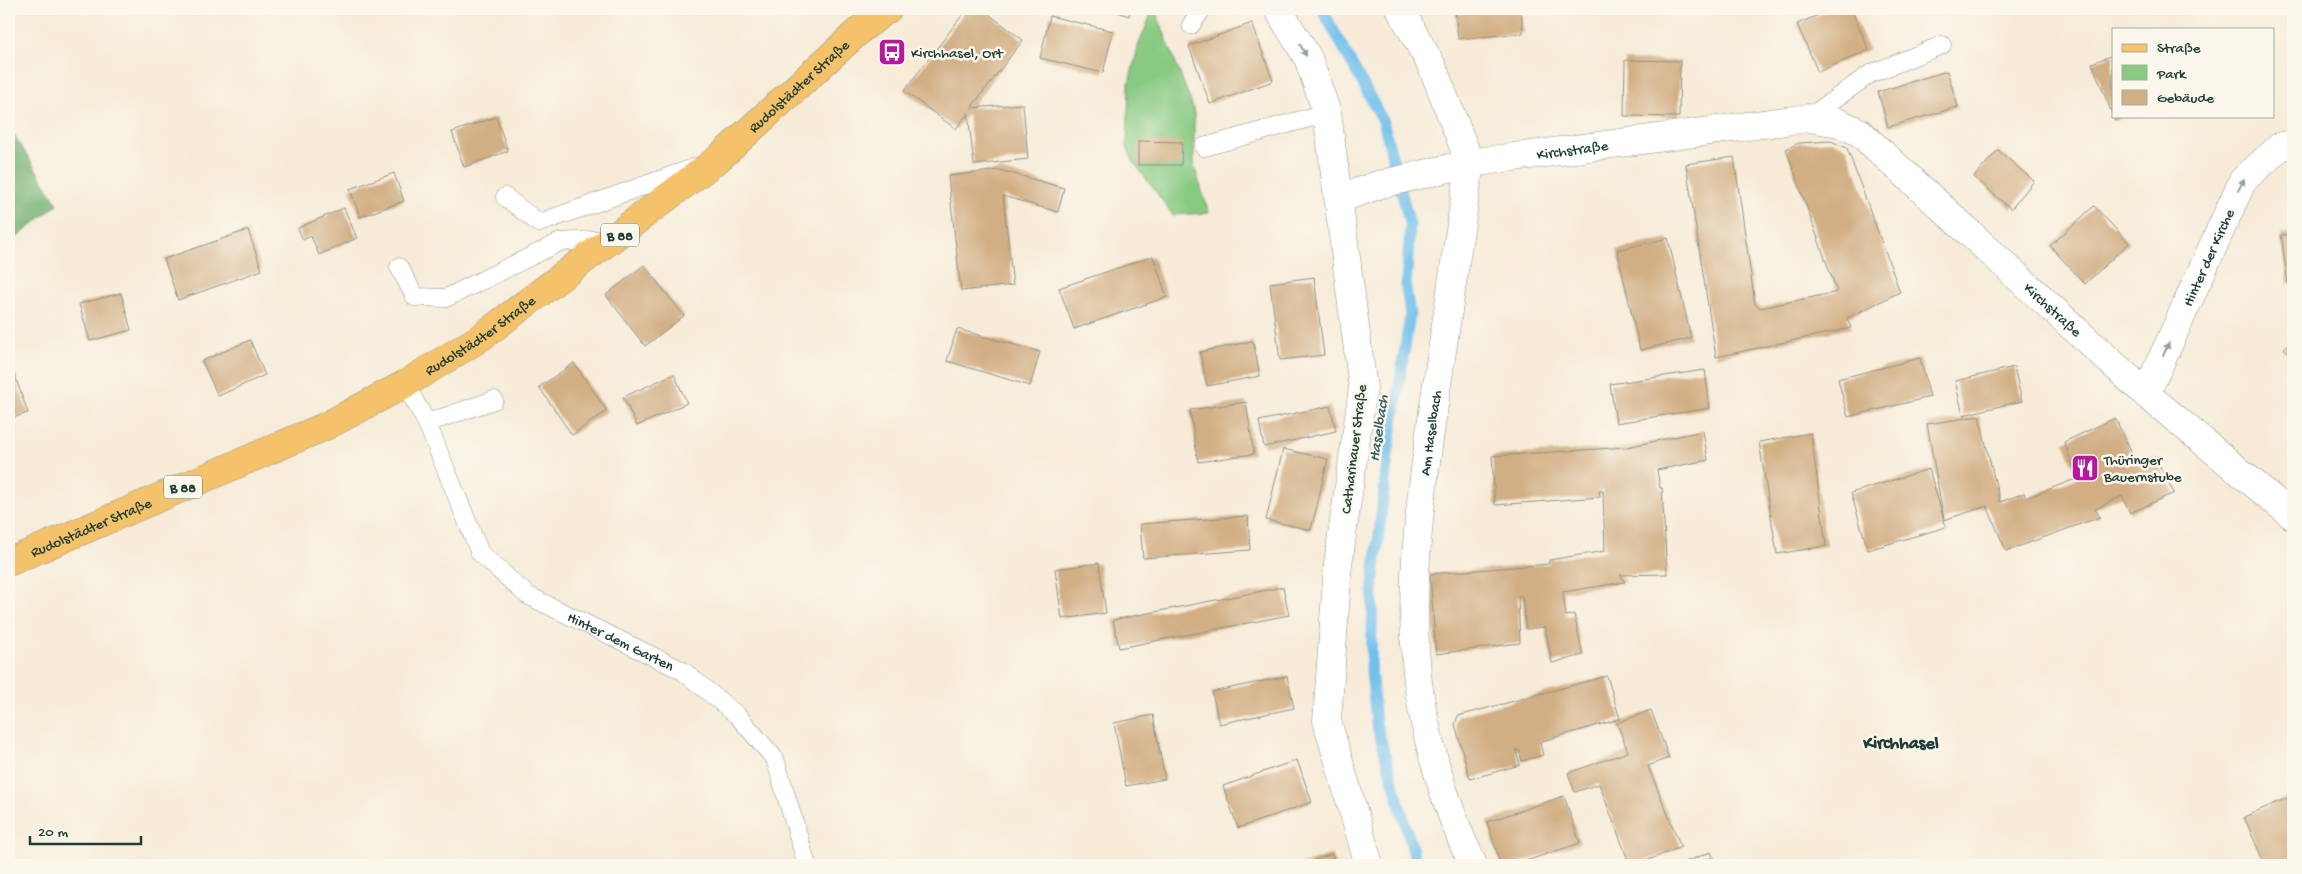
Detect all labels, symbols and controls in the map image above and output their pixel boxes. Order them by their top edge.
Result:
legend [2112,28,2274,118]
street label: Rudolstädter Straße [746,37,854,138]
bus stop icon: Kirchhasel, Ort [877,37,907,67]
text: Straße [2157,40,2201,58]
one-way arrow [1299,43,1307,58]
place label: Kirchhasel, Ort [911,45,1005,63]
text: Park [2156,66,2187,84]
text: Gebäude [2157,90,2214,108]
street label: Kirchstraße [1536,138,1610,165]
one-way arrow [2237,178,2245,193]
street label: Hinter der Kirche [2180,206,2240,310]
road number: B 88 [601,224,639,246]
street label: Kirchstraße [2019,280,2085,342]
street label: Rudolstädter Straße [422,292,540,381]
one-way arrow [2163,342,2171,356]
street label: Catharinauer Straße [1338,383,1372,515]
street label: Am Haselbach [1417,389,1447,477]
water label: Haselbach [1366,394,1395,463]
place label: Thüringer Bauernstube [2103,452,2182,487]
restaurant icon: Thüringer Bauernstube [2070,453,2100,483]
road number: B 88 [164,476,202,498]
street label: Rudolstädter Straße [28,495,155,563]
street label: Hinter dem Garten [564,609,676,676]
district label: Kirchhasel [1862,734,1939,755]
scale bar [30,814,141,846]
text: 20 m [38,824,68,842]

